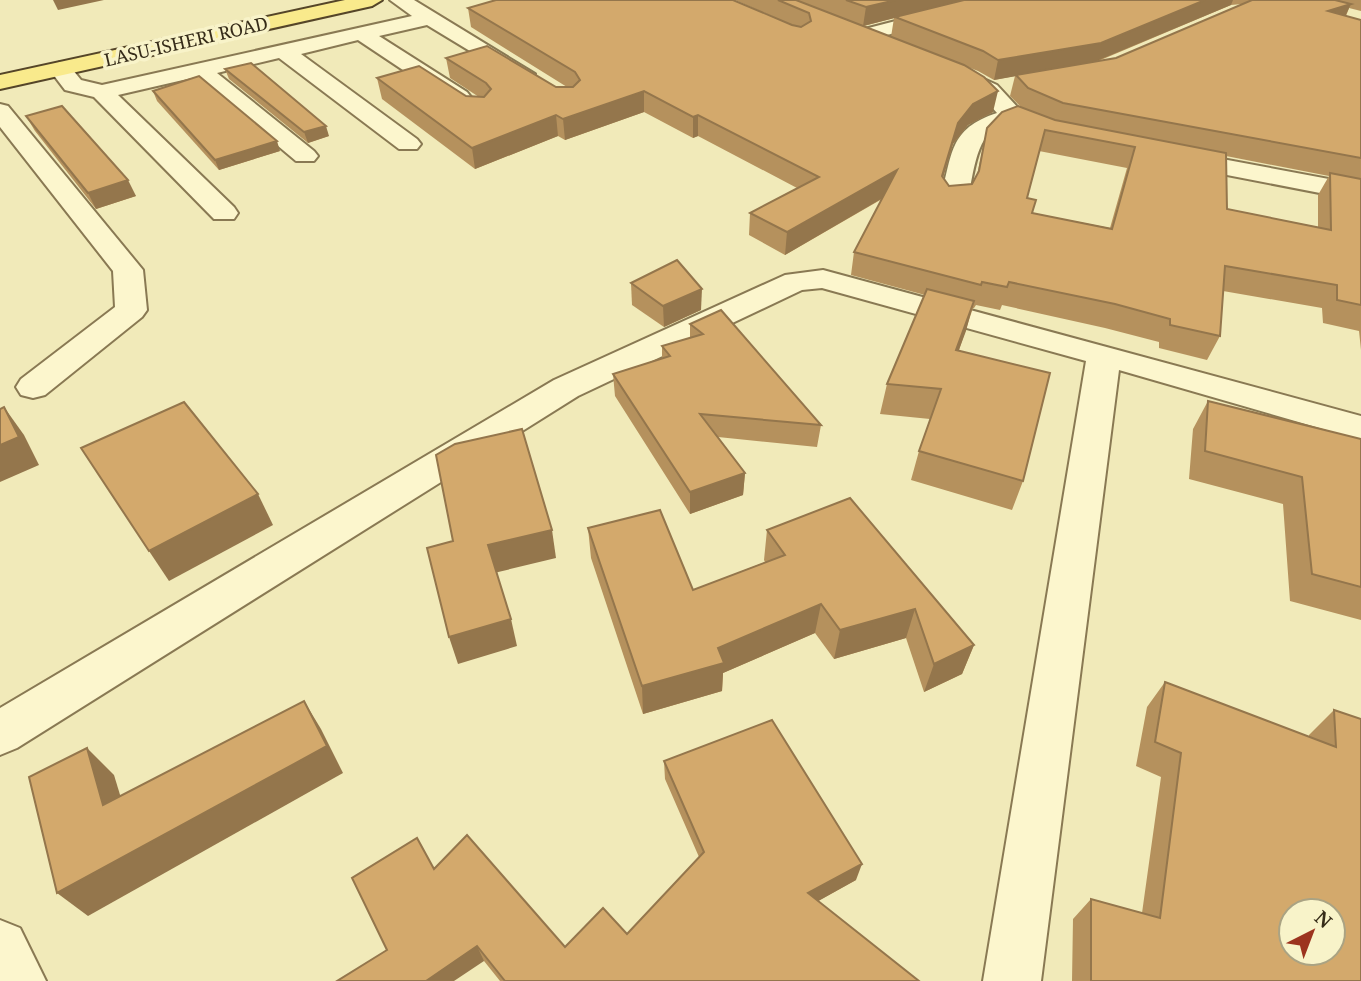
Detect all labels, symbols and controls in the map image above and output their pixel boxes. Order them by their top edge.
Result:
street label: LASU-ISHERI ROAD [102,10,270,72]
north arrow [1277,897,1347,967]
text: N [1309,905,1338,934]

